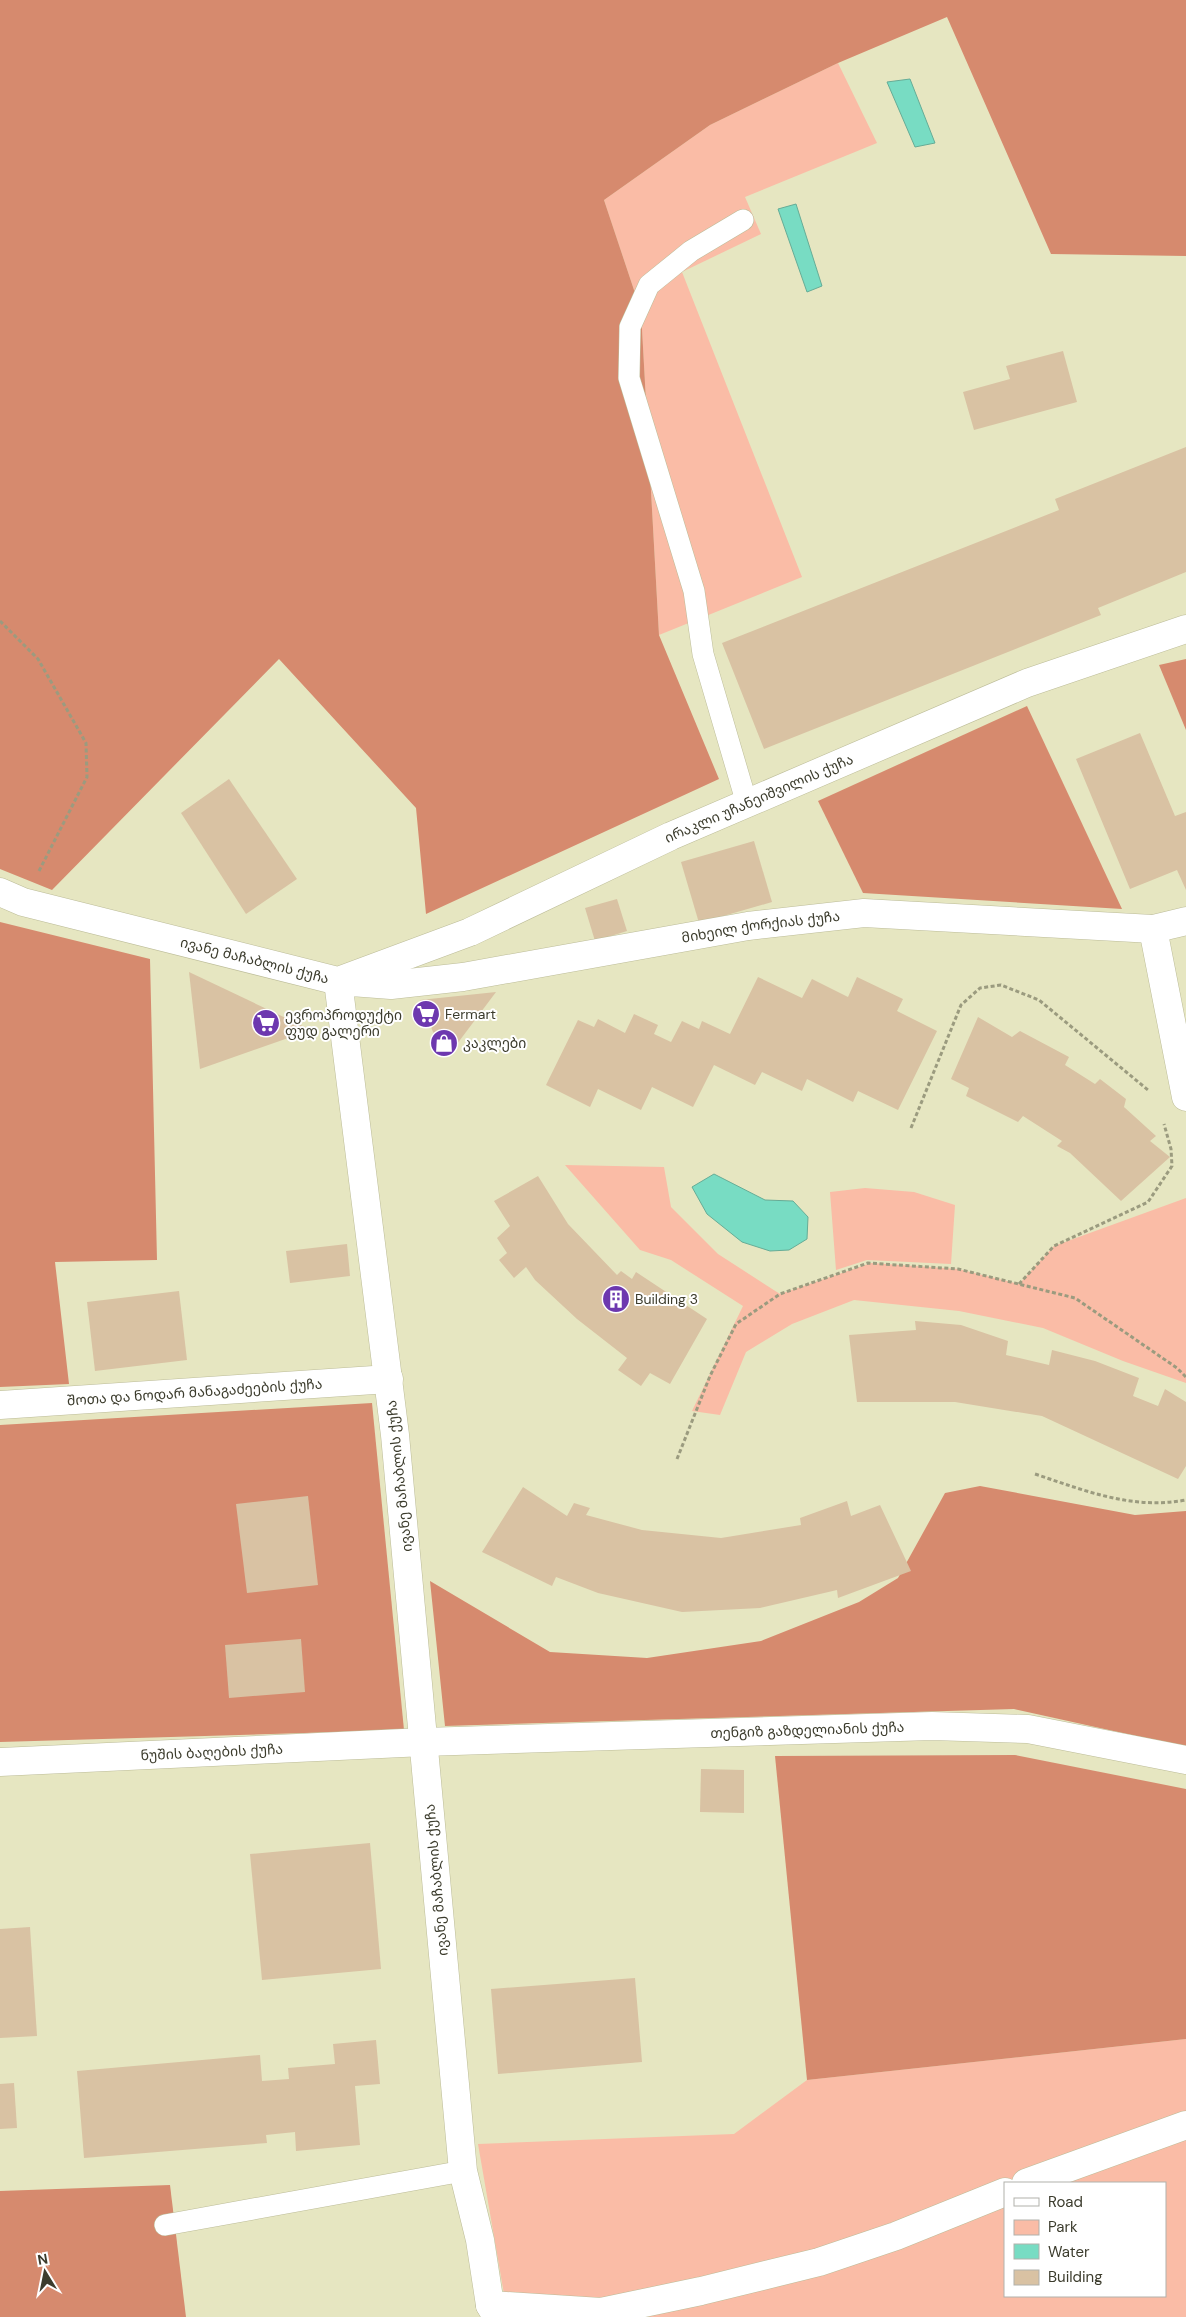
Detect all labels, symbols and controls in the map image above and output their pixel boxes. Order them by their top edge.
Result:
street label: ირაკლი უჩანეიშვილის ქუჩა [662,750,856,847]
street label: მიხეილ ქორქიას ქუჩა [680,907,841,947]
street label: ივანე მაჩაბლის ქუჩა [178,933,331,987]
supermarket icon: Fermart [411,999,441,1029]
place label: Fermart [445,1005,496,1023]
place label: ევროპროდუქტი ფუდ გალერი [285,1006,402,1040]
supermarket icon: ევროპროდუქტი ფუდ გალერი [251,1008,281,1038]
shop icon: კაკლები [429,1028,459,1058]
place label: კაკლები [463,1034,526,1052]
building icon: Building 3 [601,1284,631,1314]
place label: Building 3 [635,1290,698,1308]
street label: შოთა და ნოდარ მანაგაძეების ქუჩა [66,1374,323,1410]
street label: ივანე მაჩაბლის ქუჩა [382,1399,416,1553]
street label: თენგიზ გაზდელიანის ქუჩა [710,1718,905,1742]
street label: ნუშის ბაღების ქუჩა [140,1740,283,1764]
street label: ივანე მაჩაბლის ქუჩა [420,1803,452,1957]
legend [1004,2182,1166,2297]
text: Road [1048,2192,1083,2212]
text: Park [1048,2217,1078,2237]
text: Water [1048,2242,1090,2262]
north arrow [20,2247,70,2297]
text: N [36,2249,49,2269]
text: Building [1048,2267,1103,2287]

